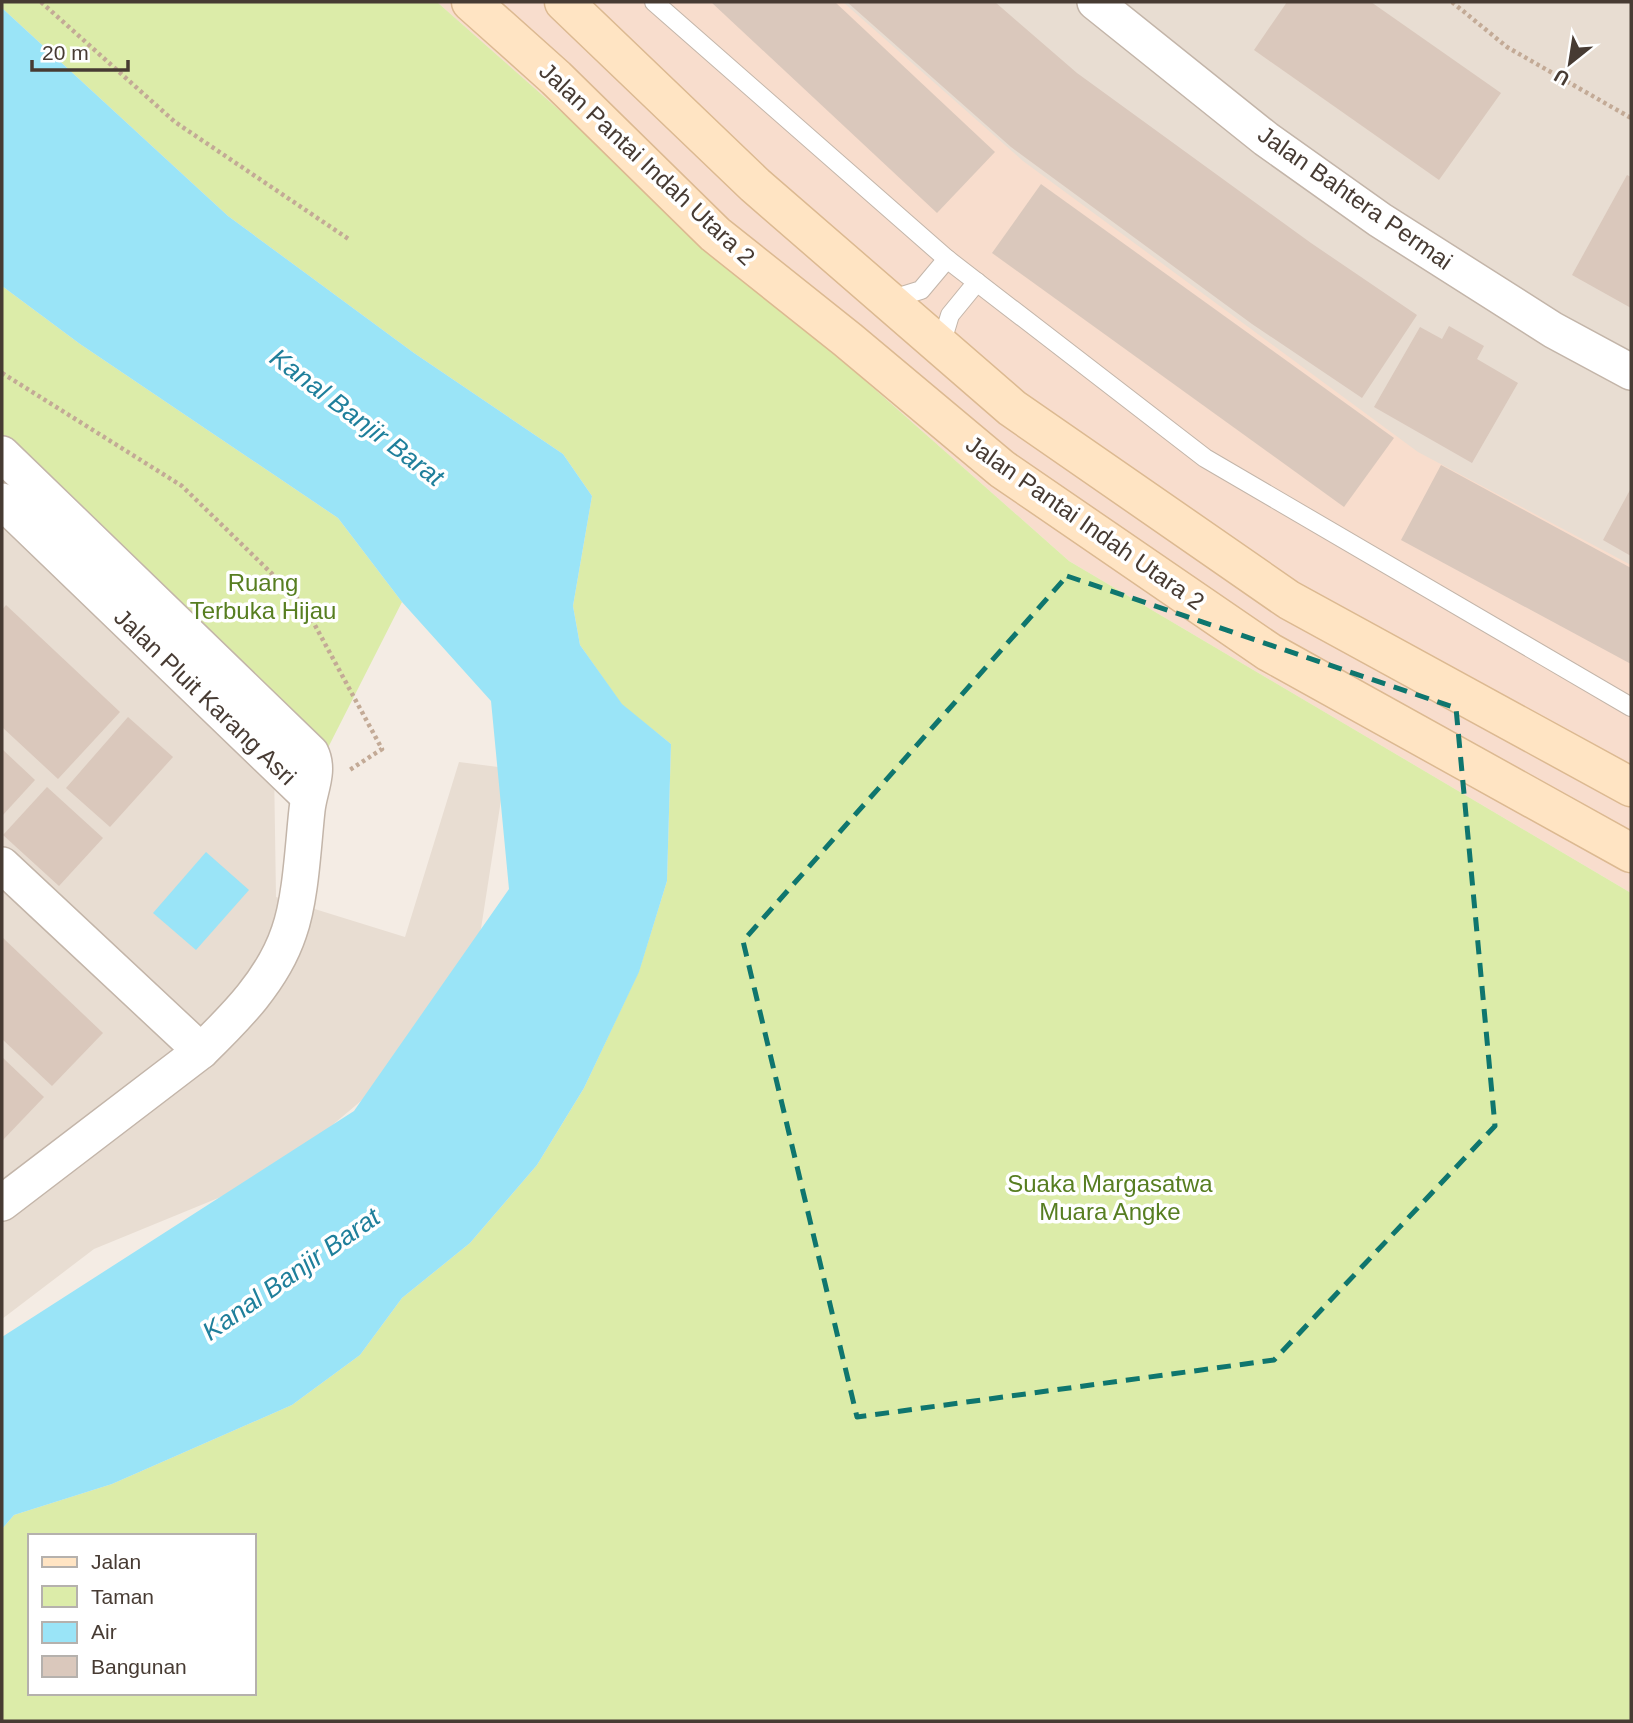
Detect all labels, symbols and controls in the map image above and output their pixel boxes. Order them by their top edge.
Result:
scale bar [32,28,128,72]
north arrow [1535,28,1605,98]
text: 20 m [42,41,89,64]
street label: Jalan Pantai Indah Utara 2 [534,57,760,270]
text: U [1551,65,1573,90]
street label: Jalan Bahtera Permai [1253,120,1458,275]
water label: Kanal Banjir Barat [264,342,451,493]
street label: Jalan Pantai Indah Utara 2 [961,430,1209,615]
park label: Ruang Terbuka Hijau [190,569,336,624]
street label: Jalan Pluit Karang Asri [109,603,302,790]
park label: Suaka Margasatwa Muara Angke [1007,1170,1213,1225]
water label: Kanal Banjir Barat [197,1201,387,1346]
legend [28,1534,256,1695]
text: Jalan [91,1550,141,1573]
text: Taman [91,1585,154,1608]
text: Air [91,1620,117,1643]
text: Bangunan [91,1655,187,1678]

